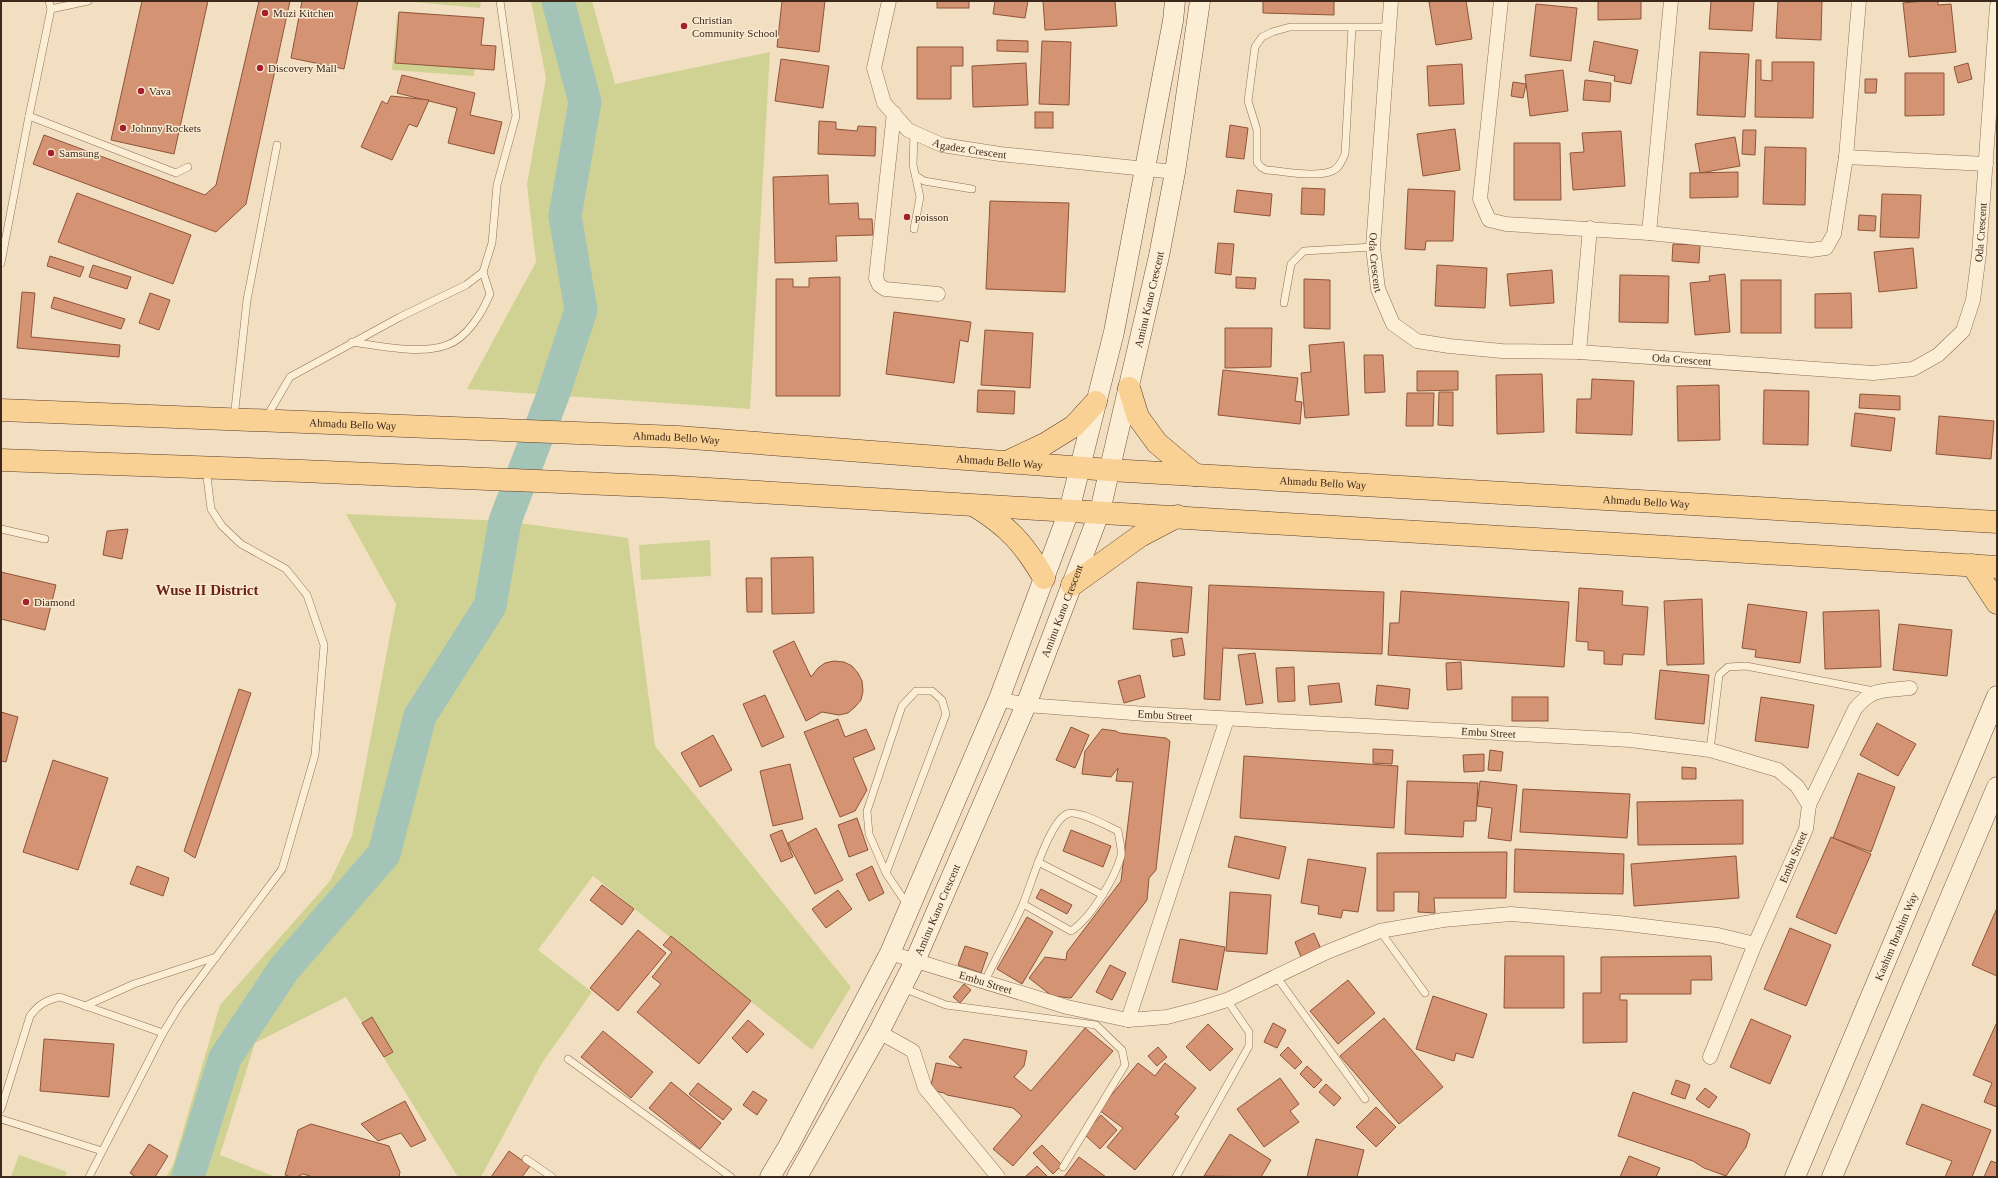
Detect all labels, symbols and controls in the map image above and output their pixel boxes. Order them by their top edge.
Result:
place label: Muzi Kitchen [273,7,334,19]
marker: Muzi Kitchen [260,8,270,18]
place label: Christian Community School [692,14,778,39]
marker: Christian Community School [679,21,689,31]
place label: Discovery Mall [268,62,337,74]
marker: Discovery Mall [255,63,265,73]
place label: Vava [149,85,171,97]
marker: Vava [136,86,146,96]
place label: Johnny Rockets [131,122,201,134]
marker: Johnny Rockets [118,123,128,133]
street label: Agadez Crescent [931,136,1007,161]
place label: Samsung [59,147,100,159]
marker: Samsung [46,148,56,158]
street label: Oda Crescent [1972,202,1989,263]
place label: poisson [915,211,949,223]
marker: poisson [902,212,912,222]
street label: Oda Crescent [1367,232,1385,294]
street label: Aminu Kano Crescent [1132,250,1166,349]
street label: Oda Crescent [1652,351,1712,367]
street label: Ahmadu Bello Way [309,416,397,432]
street label: Ahmadu Bello Way [633,429,721,446]
street label: Ahmadu Bello Way [956,452,1044,471]
street label: Ahmadu Bello Way [1279,474,1367,491]
street label: Ahmadu Bello Way [1603,493,1691,510]
street label: Aminu Kano Crescent [1039,563,1085,659]
district label: Wuse II District [155,582,259,598]
place label: Diamond [34,596,75,608]
marker: Diamond [21,597,31,607]
street label: Embu Street [1137,707,1193,722]
street label: Embu Street [1461,725,1516,740]
street label: Embu Street [1777,829,1809,885]
street label: Aminu Kano Crescent [912,862,962,957]
street label: Kashim Ibrahim Way [1872,890,1920,982]
street label: Embu Street [958,968,1014,996]

